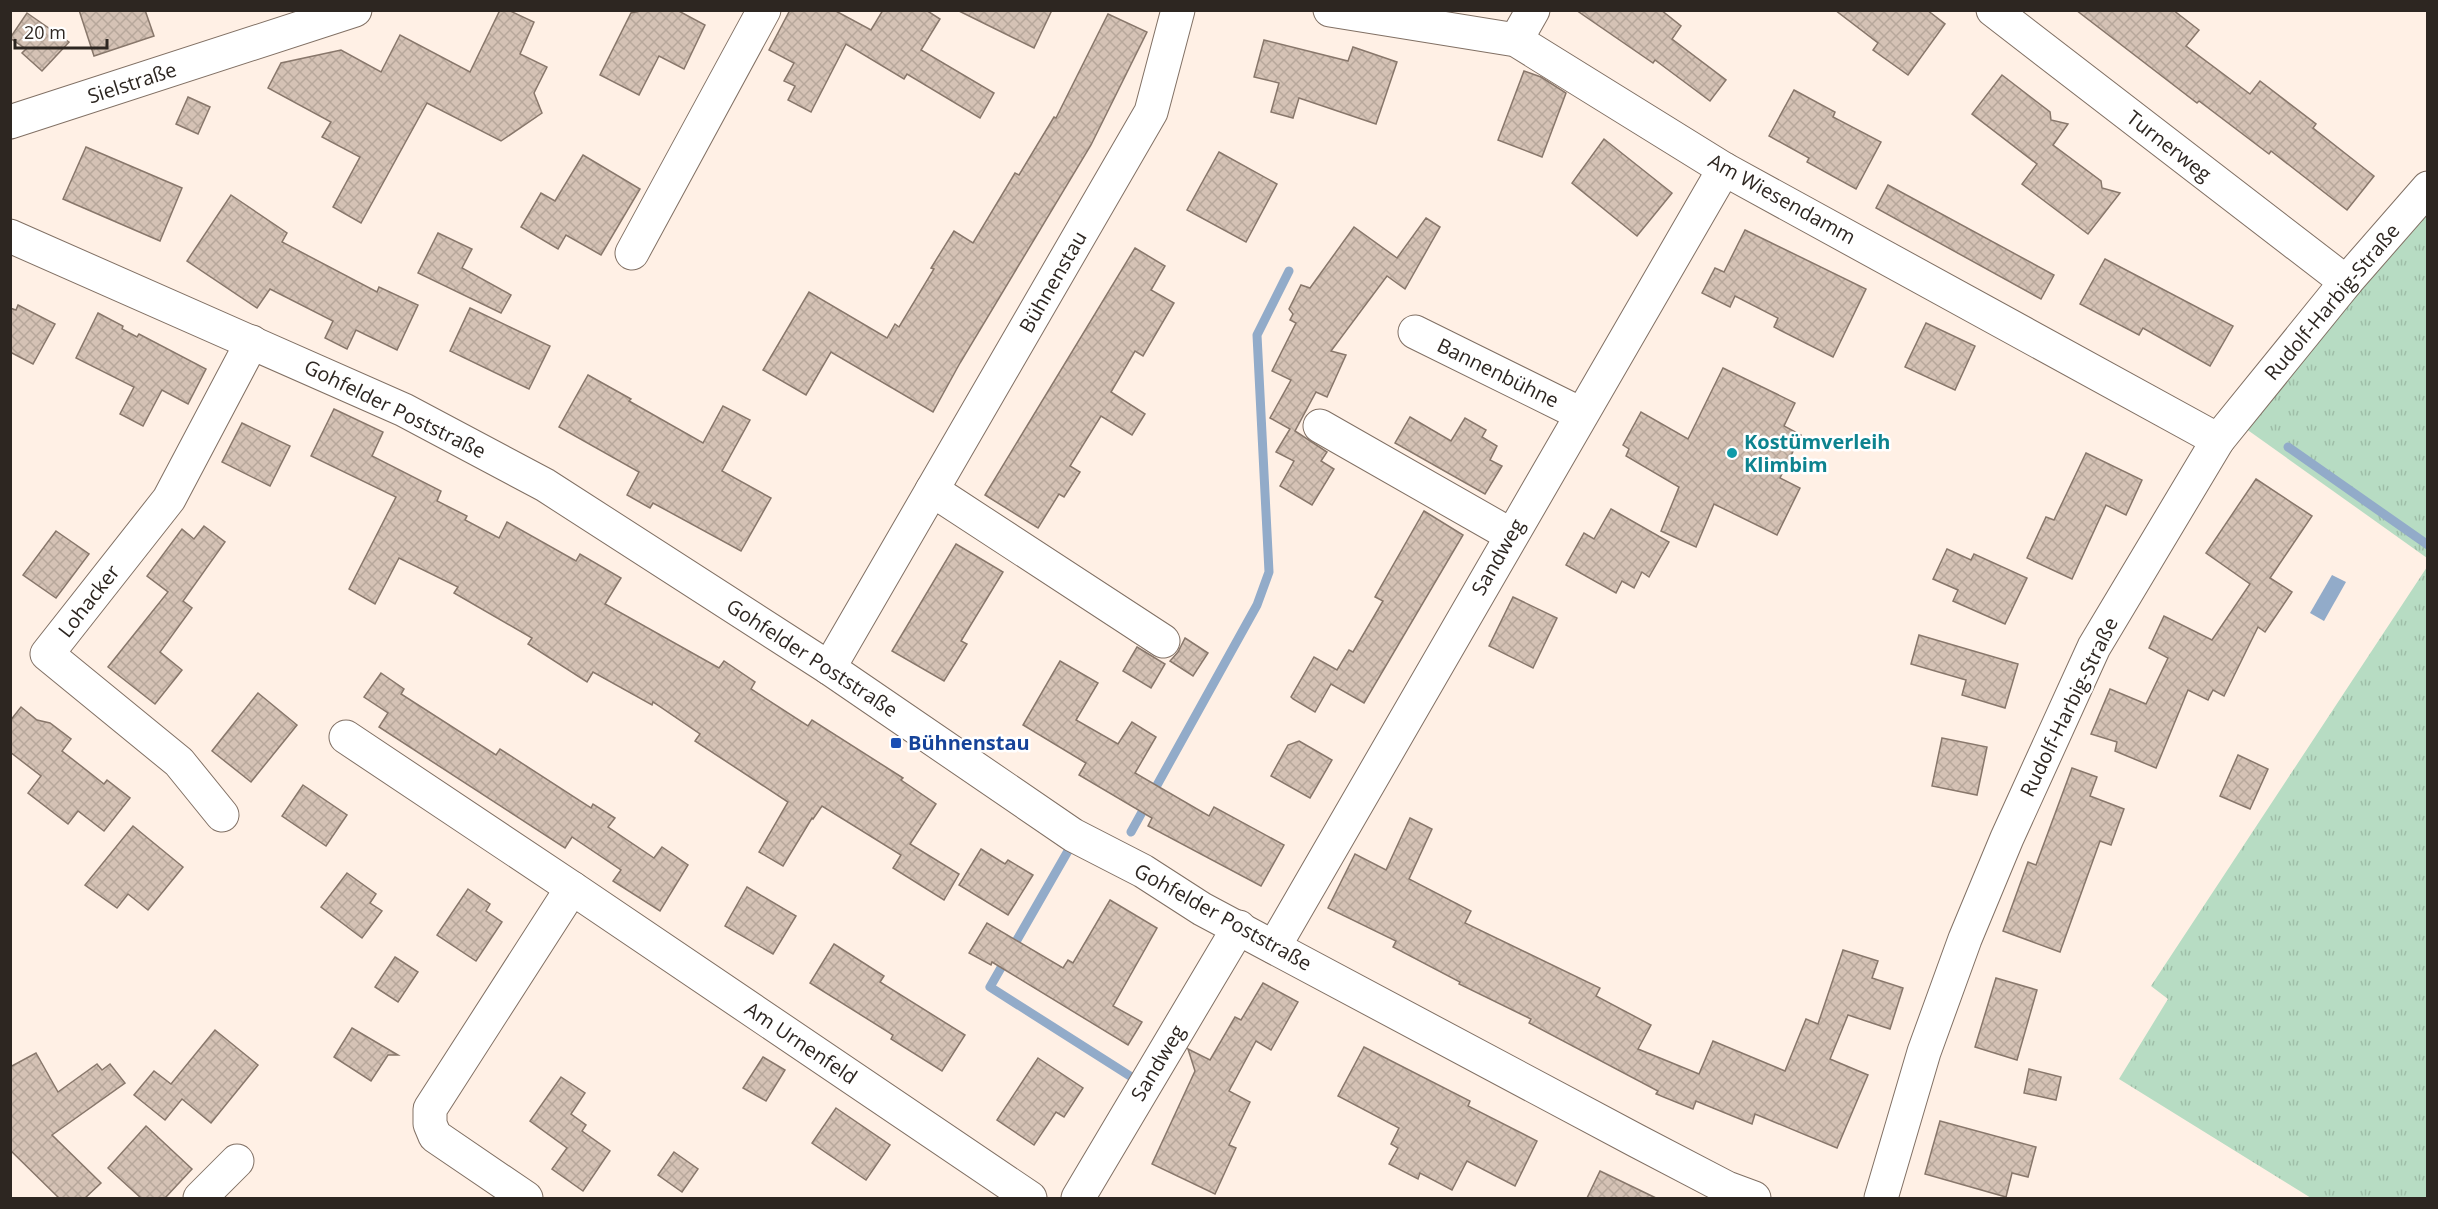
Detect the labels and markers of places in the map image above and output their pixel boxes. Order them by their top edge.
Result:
place label: Kostümverleih Klimbim [1744,428,1891,478]
marker: Kostümverleih Klimbim [1725,446,1739,460]
place label: Bühnenstau [908,729,1030,756]
marker: Bühnenstau [889,736,903,750]

